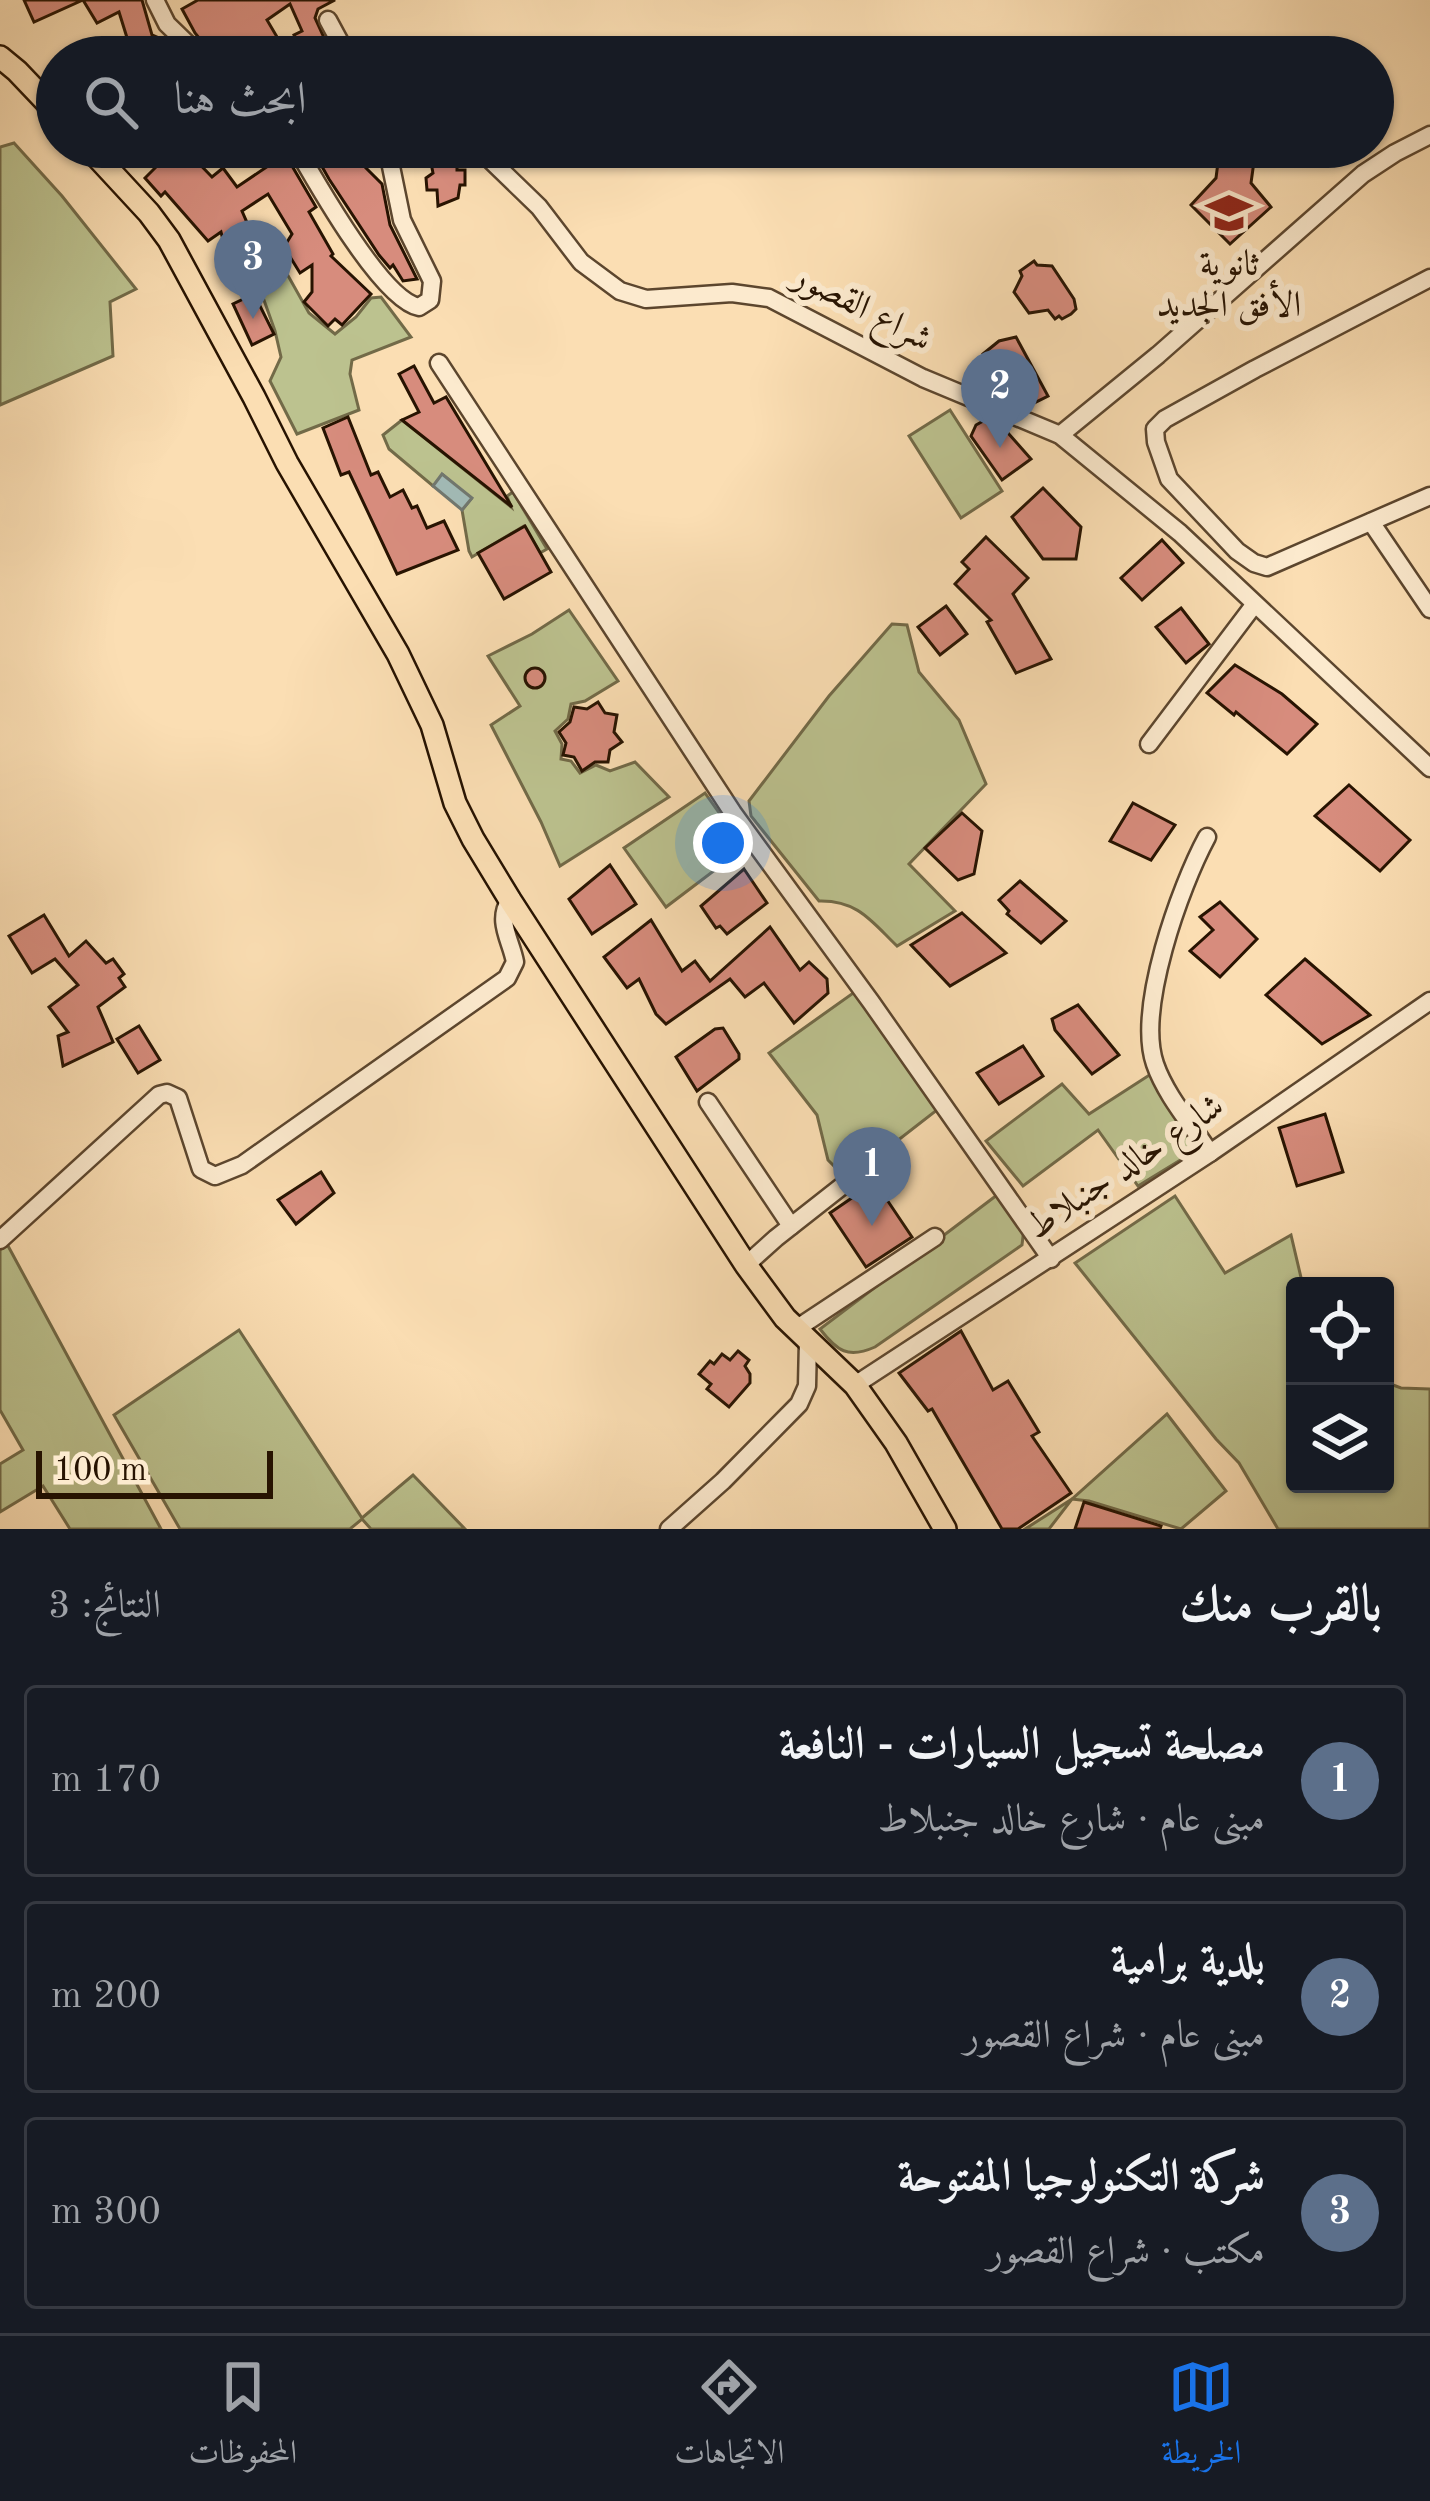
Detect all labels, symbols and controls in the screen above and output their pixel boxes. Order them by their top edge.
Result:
search box [36,36,1394,168]
icon: search [78,69,144,135]
text: ابحث هنا [174,79,307,124]
school or university icon: ثانوية الأفق الجديد [1204,188,1254,238]
pin: 3 [214,220,292,319]
place label: ثانوية الأفق الجديد [1157,248,1301,326]
street label: شراع القصور [780,258,937,367]
pin: 2 [961,349,1039,448]
your location [693,813,753,873]
street label: شارع خالد جنبلاط [1021,1089,1236,1255]
pin: 1 [833,1127,911,1226]
map controls [1286,1277,1394,1493]
button: locate [1286,1277,1394,1385]
button: layers [1286,1385,1394,1493]
scale bar [36,1445,273,1498]
text: 100 m [54,1455,147,1488]
text: بالقرب منك [1179,1581,1382,1632]
text: النتائج: 3 [48,1587,161,1626]
text: مصلحة تسجيل السيارات - النافعة [779,1724,1265,1769]
text: 170 m [51,1761,161,1800]
text: 1 [1329,1761,1351,1800]
text: مبنى عام · شارع خالد جنبلاط [877,1801,1265,1840]
text: بلدية برامية [1111,1940,1265,1985]
text: 200 m [51,1977,161,2016]
text: 2 [1329,1977,1351,2016]
text: مبنى عام · شراع القصور [964,2017,1265,2056]
text: شركة التكنولوجيا المفتوحة [898,2156,1265,2201]
text: 300 m [51,2193,161,2232]
text: 3 [1329,2193,1351,2232]
text: مكتب · شراع القصور [988,2233,1265,2272]
tab: المحفوظات [188,2354,297,2484]
tab: الاتجاهات [674,2354,784,2484]
tab: الخريطة [1161,2354,1242,2484]

